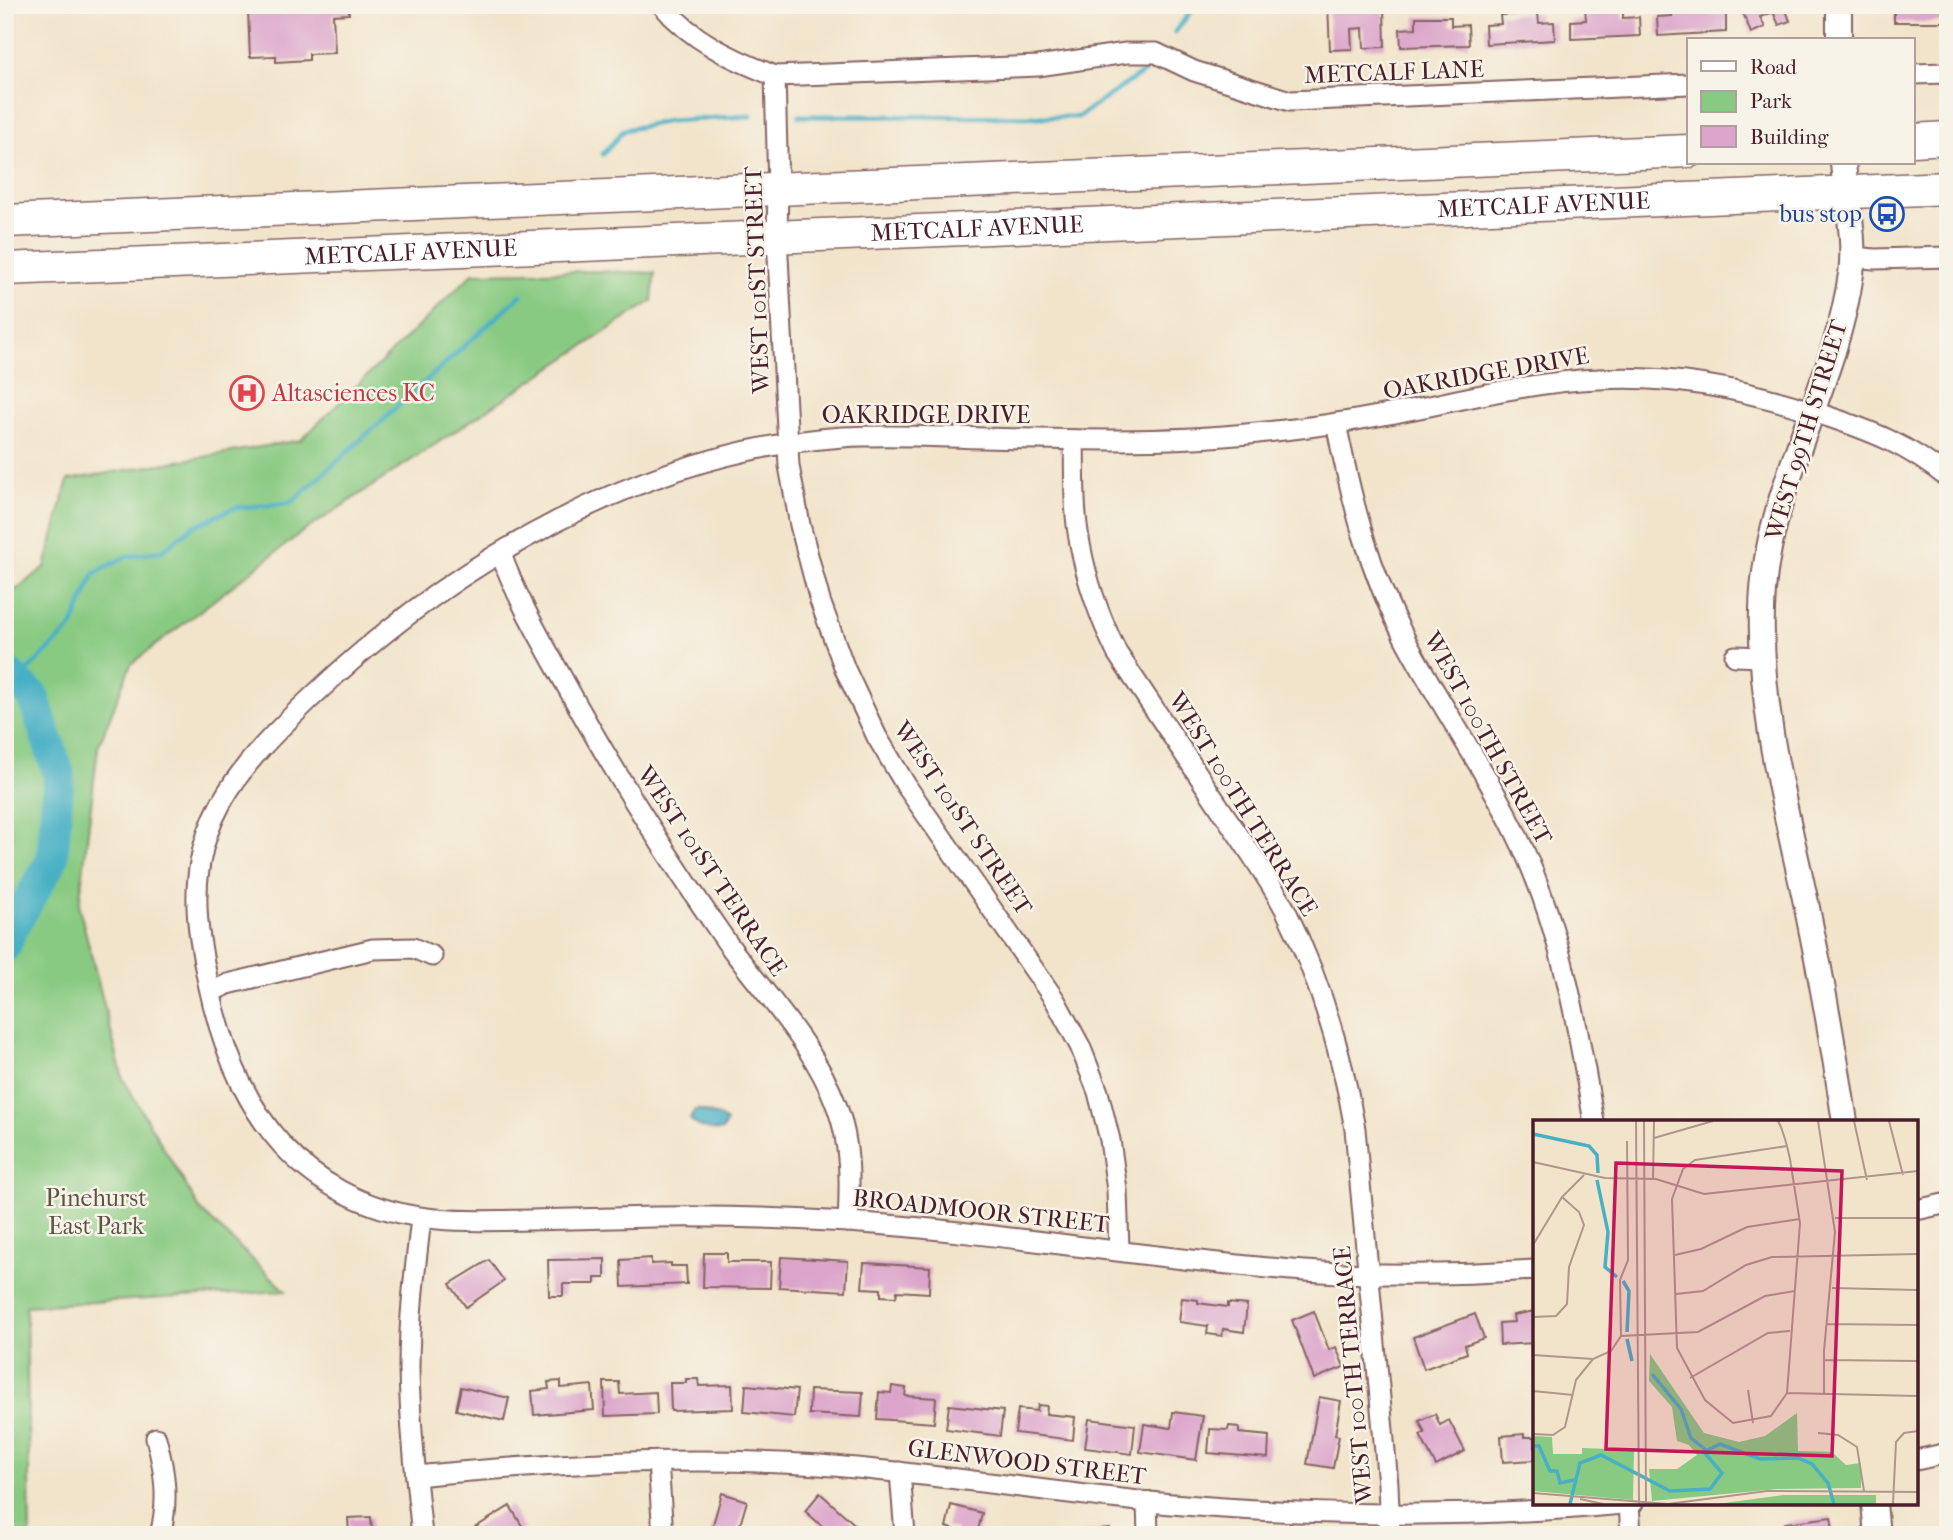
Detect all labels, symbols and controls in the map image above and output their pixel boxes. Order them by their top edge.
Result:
legend [1687,38,1914,164]
street label: METCALF LANE [1303,55,1485,89]
text: Road [1750,55,1797,79]
text: Park [1750,89,1792,113]
text: Building [1750,125,1829,149]
street label: WEST 101ST STREET [739,165,775,395]
street label: METCALF AVENUE [1437,186,1651,223]
bus stop icon: bus stop [1868,195,1906,233]
place label: bus stop [1778,200,1862,228]
street label: METCALF AVENUE [870,210,1084,247]
street label: METCALF AVENUE [304,234,518,271]
street label: WEST 99TH STREET [1759,316,1853,544]
street label: OAKRIDGE DRIVE [1381,341,1591,405]
hospital icon: Altasciences KC [228,374,266,412]
place label: Altasciences KC [271,379,435,407]
street label: OAKRIDGE DRIVE [822,401,1030,429]
street label: WEST 100TH STREET [1417,626,1558,850]
street label: WEST 100TH TERRACE [1162,686,1323,921]
street label: WEST 101ST STREET [887,715,1039,921]
street label: WEST 101ST TERRACE [631,760,793,981]
inset map [1533,1120,1918,1505]
park label: Pinehurst East Park [45,1184,147,1240]
street label: BROADMOOR STREET [851,1184,1111,1238]
street label: WEST 100TH TERRACE [1328,1245,1378,1506]
street label: GLENWOOD STREET [906,1433,1149,1491]

